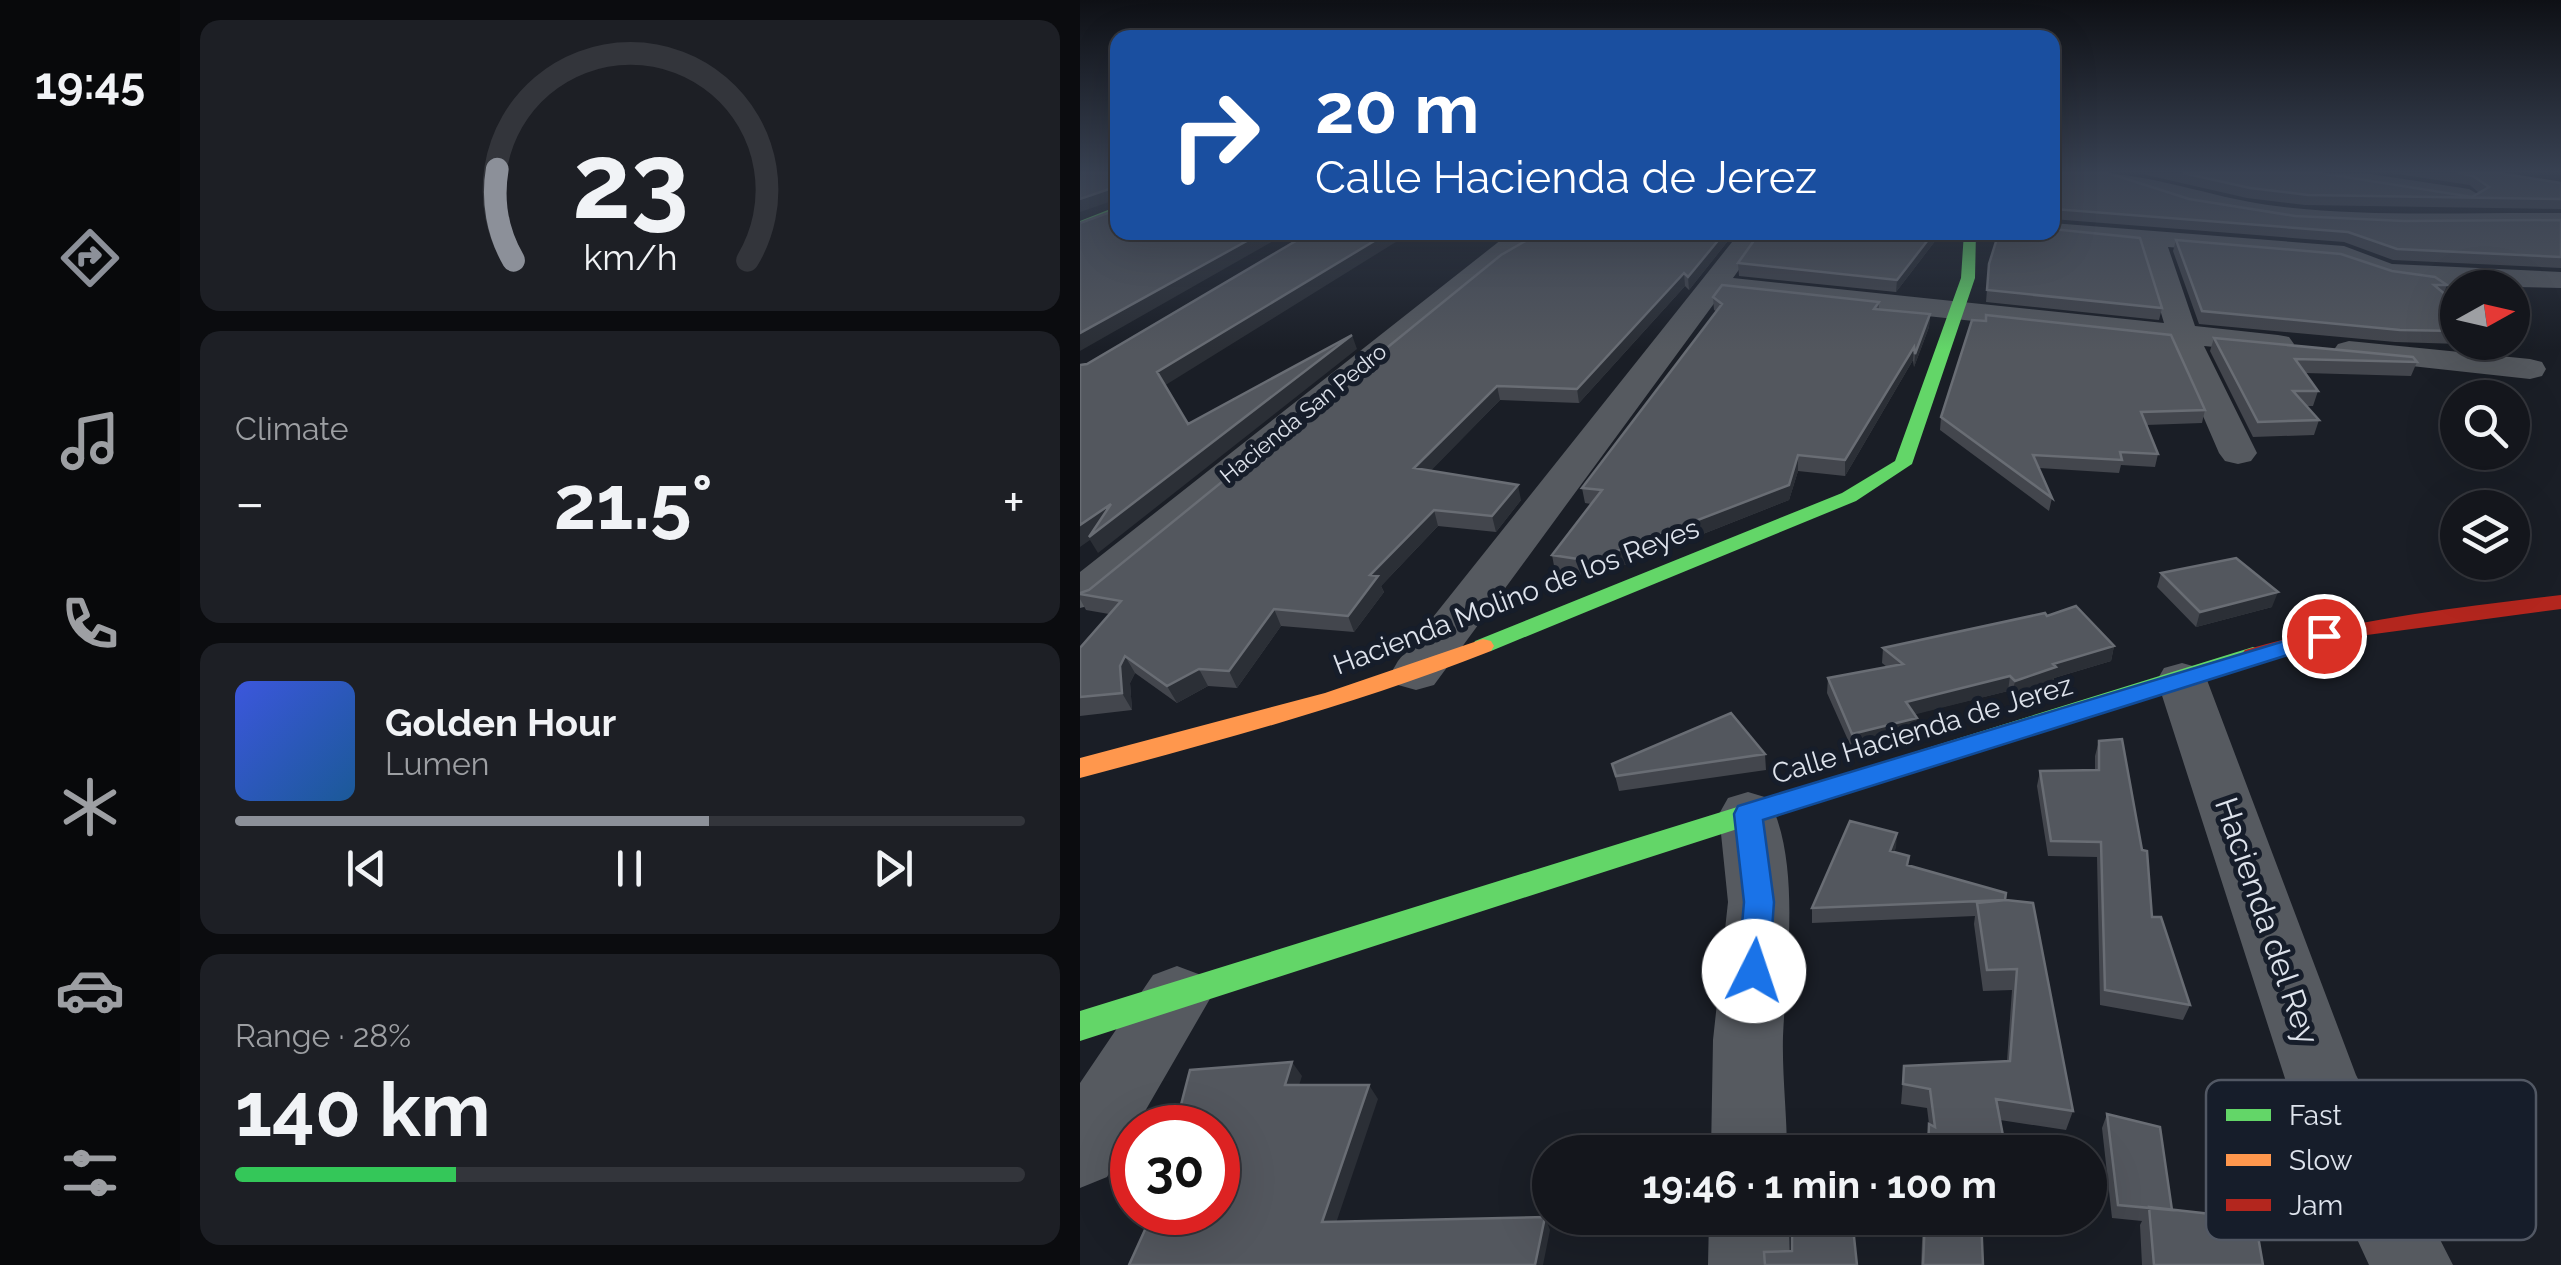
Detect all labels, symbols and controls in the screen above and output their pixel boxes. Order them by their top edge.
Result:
text: 19:45 [35,57,145,110]
text: 20 m [1315,67,1479,149]
icon: right [1150,70,1280,200]
text: 23 [572,120,688,242]
text: Calle Hacienda de Jerez [1315,151,1817,204]
icon: directions [55,223,125,293]
text: km/h [583,236,677,278]
north arrow [2440,270,2530,360]
map controls [2440,270,2530,580]
street label: Hacienda San Pedro [1215,338,1391,488]
button: search [2440,380,2530,470]
icon: music [55,406,125,476]
text: Climate [235,410,349,447]
text: 21.5° [554,458,713,547]
text: − [235,470,265,535]
text: + [1002,470,1025,535]
button: layers [2440,490,2530,580]
street label: Hacienda Molino de los Reyes [1329,511,1704,682]
icon: phone [55,589,125,659]
pin [2282,594,2367,679]
icon: arrive [2297,609,2352,664]
street label: Calle Hacienda de Jerez [1768,668,2076,791]
text: Golden Hour [385,700,616,745]
text: Lumen [385,745,489,782]
icon: climate [55,772,125,842]
street label: Hacienda del Rey [2208,792,2327,1049]
icon: previous [339,841,394,896]
icon: pause [602,841,657,896]
icon: next [866,841,921,896]
position arrow [1702,919,1806,1023]
icon: car [55,955,125,1025]
text: Range · 28% [235,1017,411,1054]
text: 140 km [235,1065,491,1154]
legend [2206,1080,2536,1240]
text: Fast [2289,1099,2342,1132]
speed limit sign: 30 [1110,1105,1240,1235]
icon: filters [55,1138,125,1208]
text: Slow [2289,1144,2353,1177]
text: 19:46 · 1 min · 100 m [1642,1162,1997,1207]
text: Jam [2289,1189,2343,1222]

